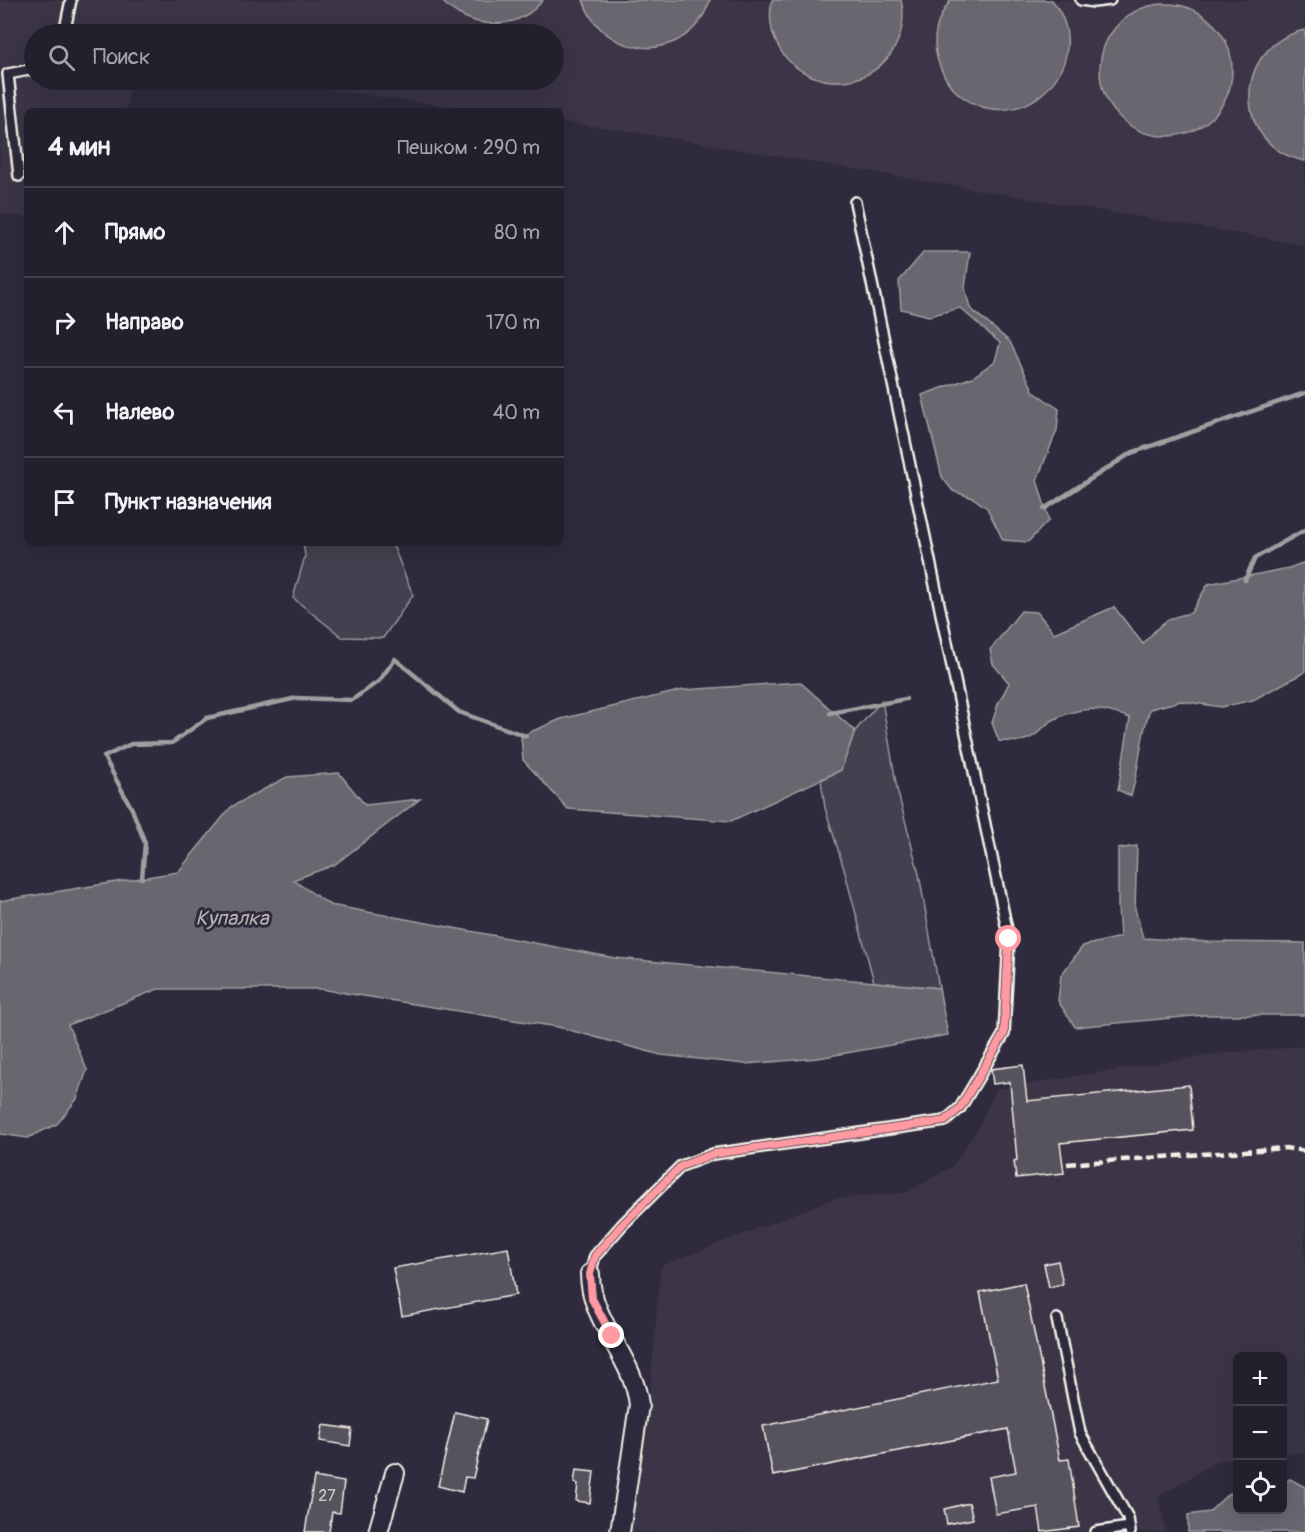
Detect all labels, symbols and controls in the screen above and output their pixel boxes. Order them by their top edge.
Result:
search box [24,24,564,90]
icon: search [45,41,78,74]
text: Поиск [93,43,150,71]
text: 4 мин [48,131,110,163]
text: Пешком · 290 m [397,135,540,160]
icon: ahead [48,216,81,249]
text: Прямо [105,218,165,246]
text: 80 m [494,220,540,245]
icon: right [48,306,81,339]
text: Направо [105,308,184,336]
text: 170 m [486,310,540,335]
icon: left [48,396,81,429]
text: Налево [105,398,174,426]
text: 40 m [493,400,540,425]
icon: arrive [48,486,81,519]
text: Пункт назначения [105,488,272,516]
water label: Купалка [195,905,270,932]
route start [995,925,1021,951]
route end [598,1322,624,1348]
map controls [1233,1352,1287,1514]
button: + [1233,1352,1287,1406]
button: − [1233,1406,1287,1460]
button: locate [1233,1460,1287,1514]
house number: 27 [318,1486,336,1506]

